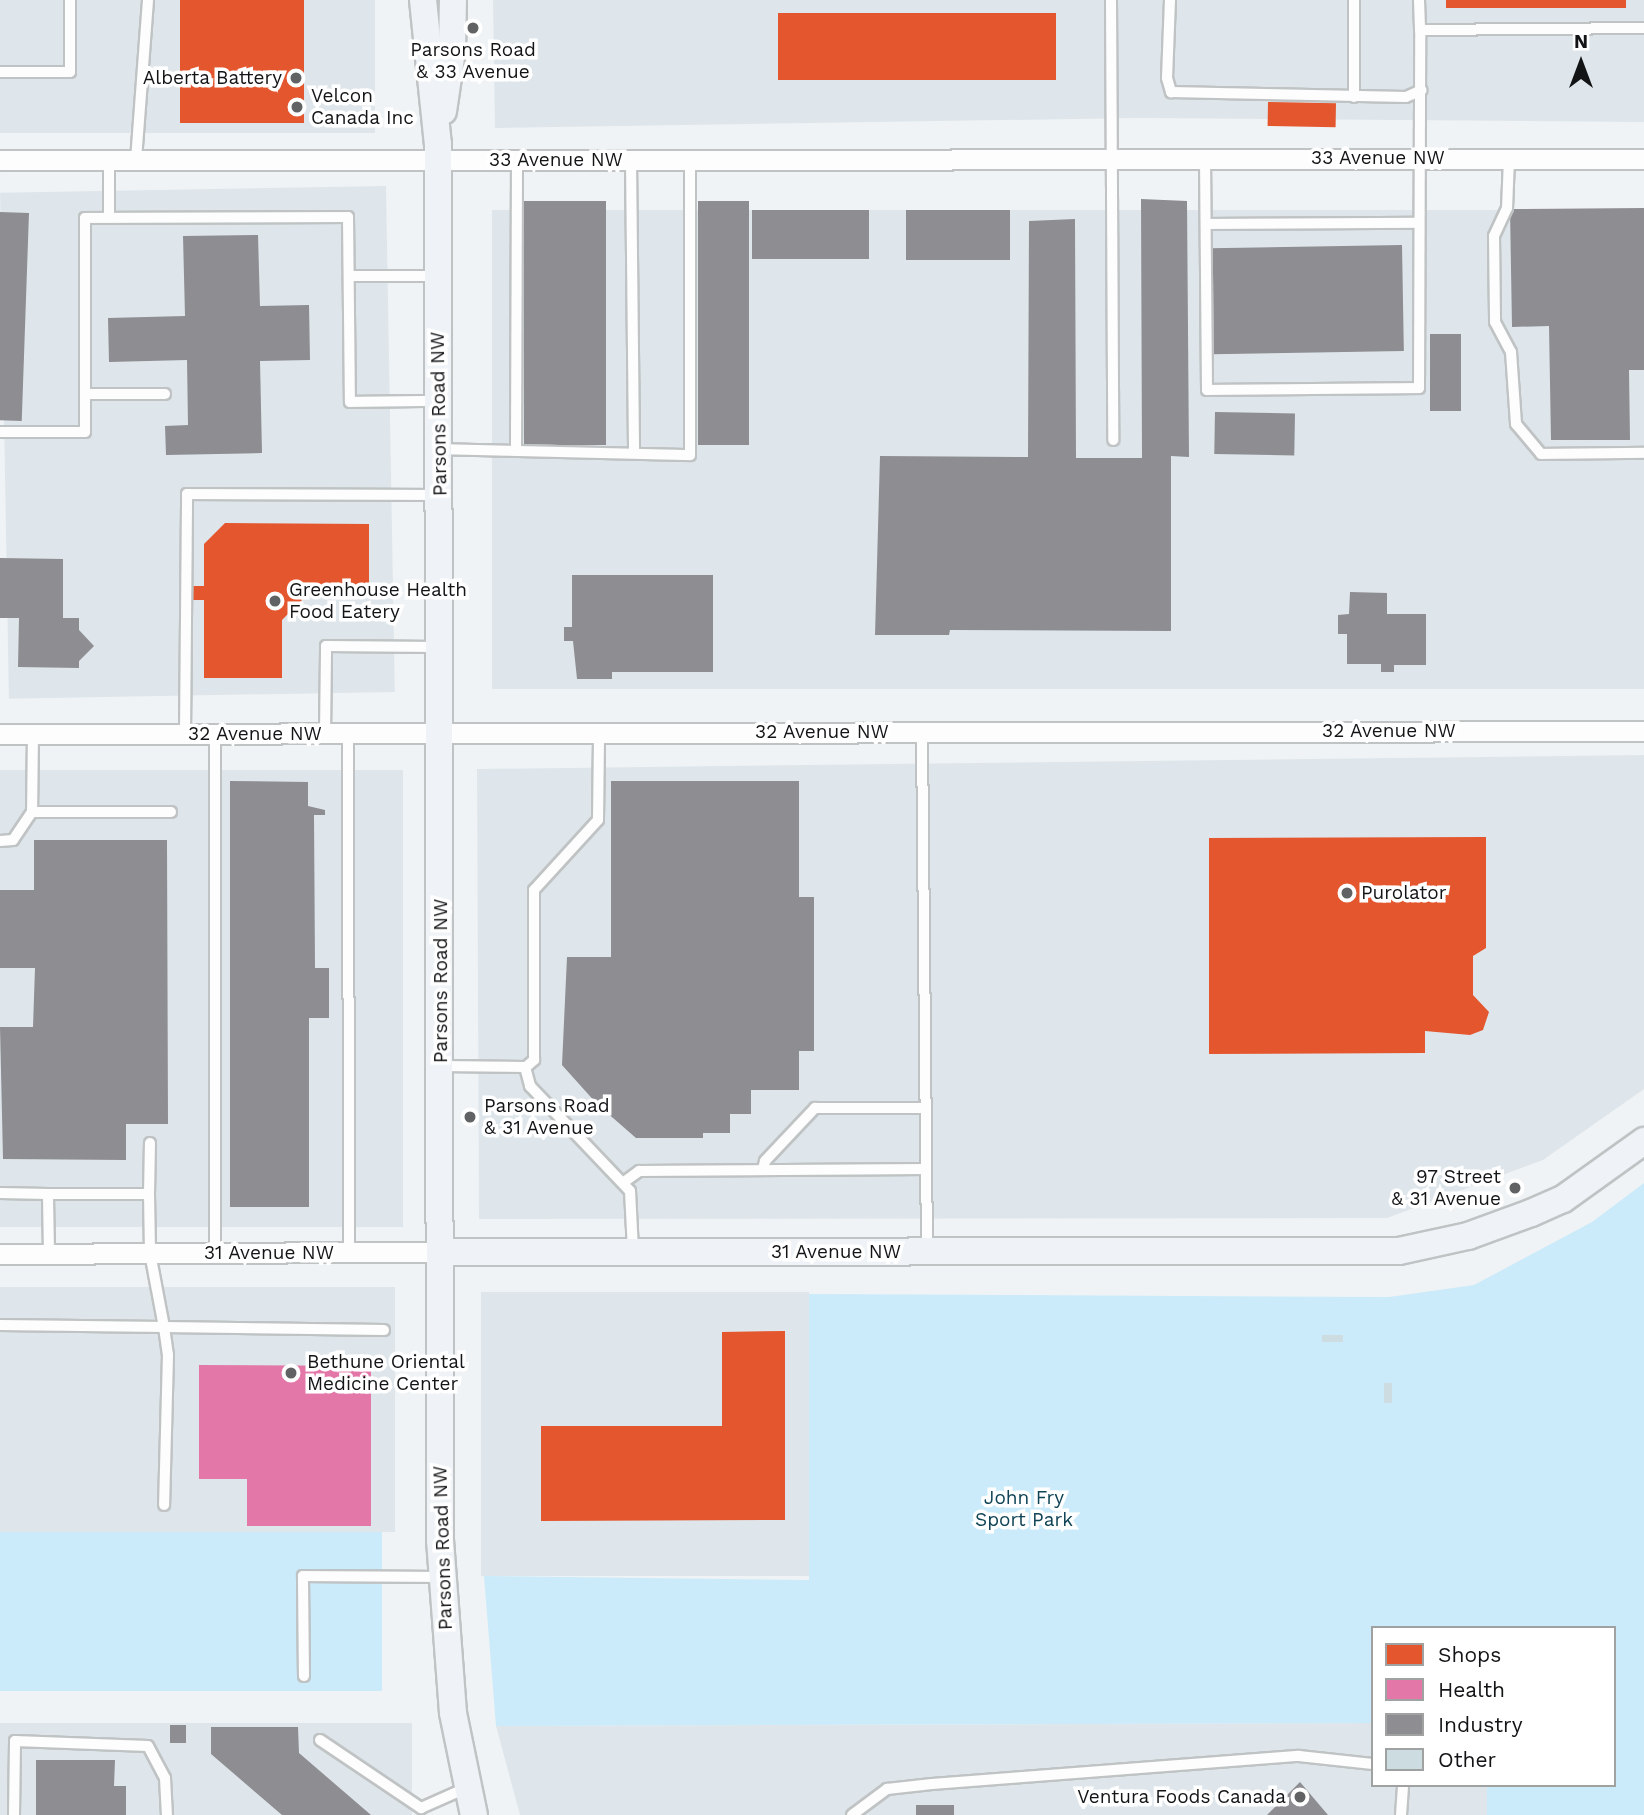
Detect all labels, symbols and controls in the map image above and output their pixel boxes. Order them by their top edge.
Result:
marker: Parsons Road & 33 Avenue [465,20,481,36]
north arrow [1546,28,1616,98]
text: N [1574,30,1588,53]
place label: Parsons Road & 33 Avenue [410,39,536,83]
place label: Alberta Battery [142,67,282,89]
marker: Alberta Battery [288,70,304,86]
place label: Velcon Canada Inc [311,85,414,129]
marker: Velcon Canada Inc [289,99,305,115]
street label: 33 Avenue NW [1311,147,1445,169]
street label: 33 Avenue NW [489,149,623,171]
street label: Parsons Road NW [426,332,452,496]
place label: Greenhouse Health Food Eatery [289,579,467,623]
marker: Greenhouse Health Food Eatery [267,593,283,609]
street label: 32 Avenue NW [1322,720,1456,742]
street label: 32 Avenue NW [755,721,889,743]
street label: 32 Avenue NW [188,723,322,745]
place label: Purolator [1361,882,1446,904]
marker: Purolator [1339,885,1355,901]
street label: Parsons Road NW [430,899,452,1063]
place label: Parsons Road & 31 Avenue [484,1095,610,1139]
marker: Parsons Road & 31 Avenue [462,1109,478,1125]
place label: 97 Street & 31 Avenue [1391,1166,1501,1210]
marker: 97 Street & 31 Avenue [1507,1180,1523,1196]
street label: 31 Avenue NW [771,1241,901,1263]
street label: 31 Avenue NW [204,1242,334,1264]
place label: Bethune Oriental Medicine Center [307,1351,465,1395]
marker: Bethune Oriental Medicine Center [281,1363,301,1383]
street label: Parsons Road NW [429,1465,457,1631]
park label: John Fry Sport Park [975,1487,1073,1531]
legend [1371,1626,1616,1787]
text: Shops [1438,1642,1501,1667]
text: Health [1438,1677,1505,1702]
text: Industry [1438,1712,1523,1737]
text: Other [1438,1747,1496,1772]
place label: Ventura Foods Canada [1077,1786,1286,1808]
marker: Ventura Foods Canada [1292,1789,1308,1805]

